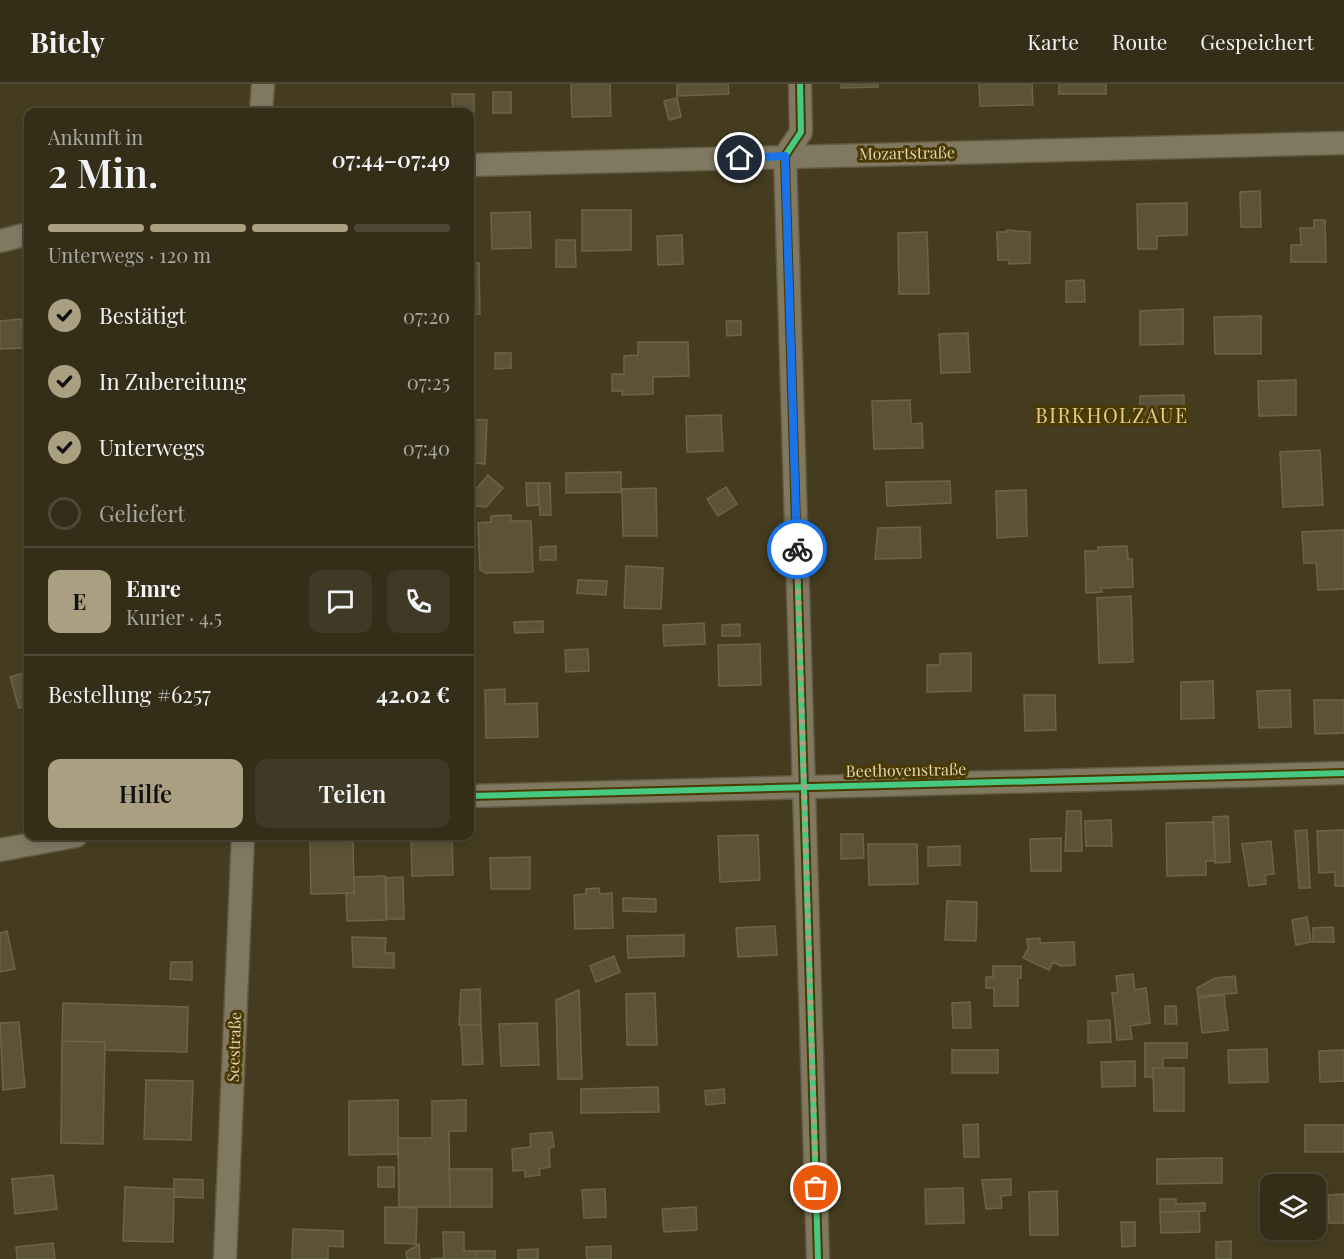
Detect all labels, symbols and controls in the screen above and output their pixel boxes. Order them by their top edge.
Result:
text: Bitely [30,23,105,60]
text: Karte [1027,27,1079,55]
text: Route [1112,27,1167,55]
text: Gespeichert [1200,27,1314,55]
text: Ankunft in [48,123,143,150]
pin [714,132,765,183]
icon: home [723,141,756,174]
street label: Mozartstraße [859,141,955,164]
text: 07:44–07:49 [332,144,450,174]
text: 2 Min. [48,146,158,198]
text: Unterwegs · 120 m [48,241,211,268]
icon: check [48,299,81,332]
text: Bestätigt [99,300,186,330]
text: 07:20 [403,302,450,329]
icon: check [48,365,81,398]
text: In Zubereitung [99,366,246,396]
text: 07:25 [407,368,450,395]
district label: BIRKHOLZAUE [1035,401,1189,428]
icon: check [48,431,81,464]
text: Unterwegs [99,432,205,462]
text: 07:40 [403,434,450,461]
text: Geliefert [99,498,185,528]
courier [767,519,827,579]
icon: bike [781,533,814,566]
button: chat [309,570,372,633]
button: phone [387,570,450,633]
text: Emre [126,573,181,603]
text: E [73,586,86,616]
text: Kurier · 4.5 [126,603,222,630]
text: Bestellung #6257 [48,679,211,709]
text: 42.02 € [376,679,450,709]
street label: Beethovenstraße [846,758,966,781]
button: Hilfe [48,759,243,828]
button: Teilen [255,759,450,828]
street label: Seestraße [222,1012,245,1082]
pin [790,1162,841,1213]
icon: bag [799,1171,832,1204]
map controls [1260,1174,1326,1240]
button: layers [1260,1174,1326,1240]

